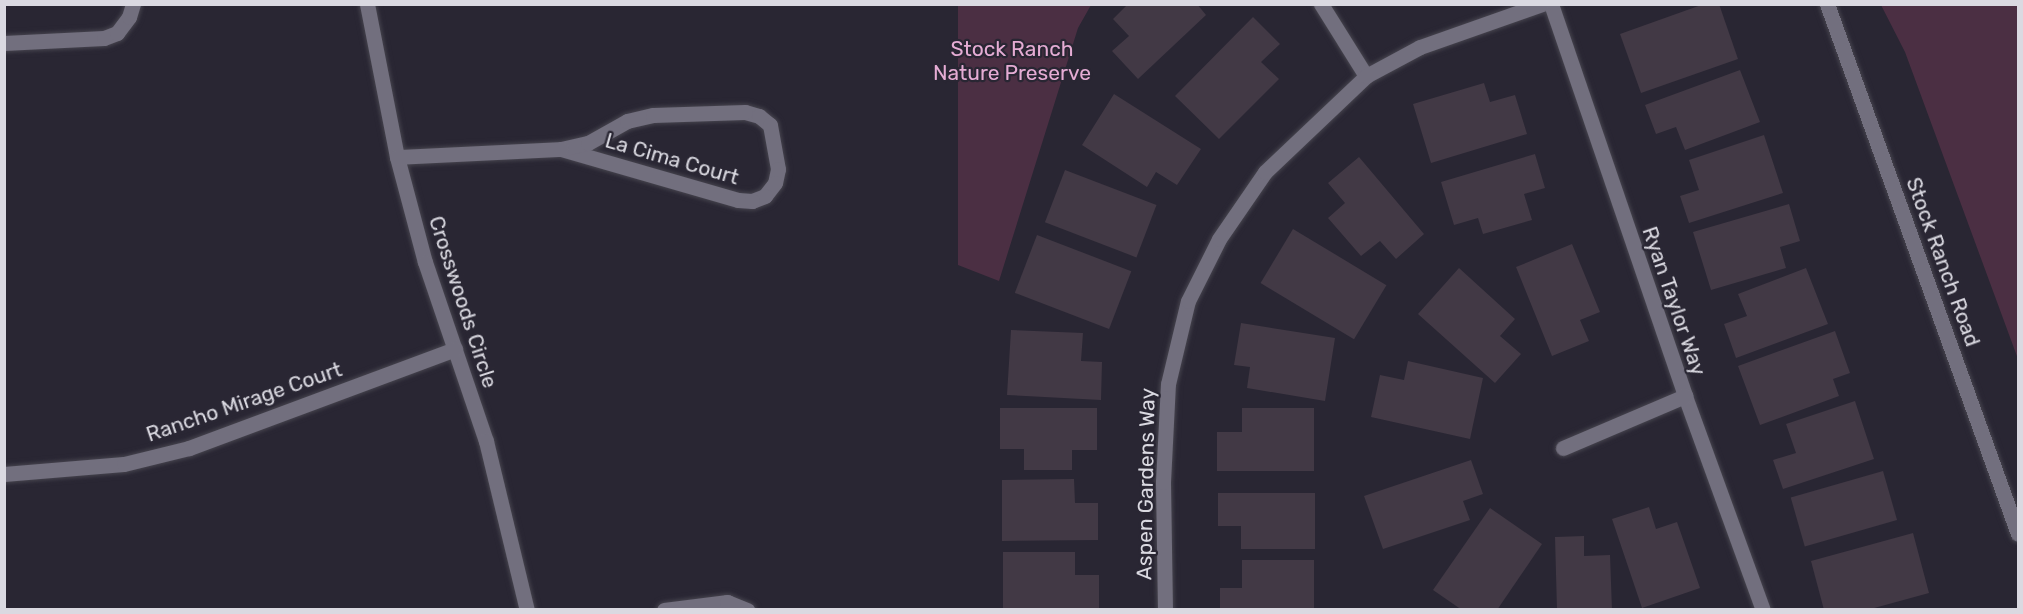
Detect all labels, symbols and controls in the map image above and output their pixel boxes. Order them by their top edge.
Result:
park label: Stock Ranch Nature Preserve [933,36,1091,86]
street label: La Cima Court [602,128,742,190]
street label: Stock Ranch Road [1901,174,1985,350]
street label: Crosswoods Circle [423,213,503,391]
street label: Ryan Taylor Way [1637,223,1711,379]
street label: Rancho Mirage Court [143,357,345,447]
street label: Aspen Gardens Way [1132,387,1160,581]

